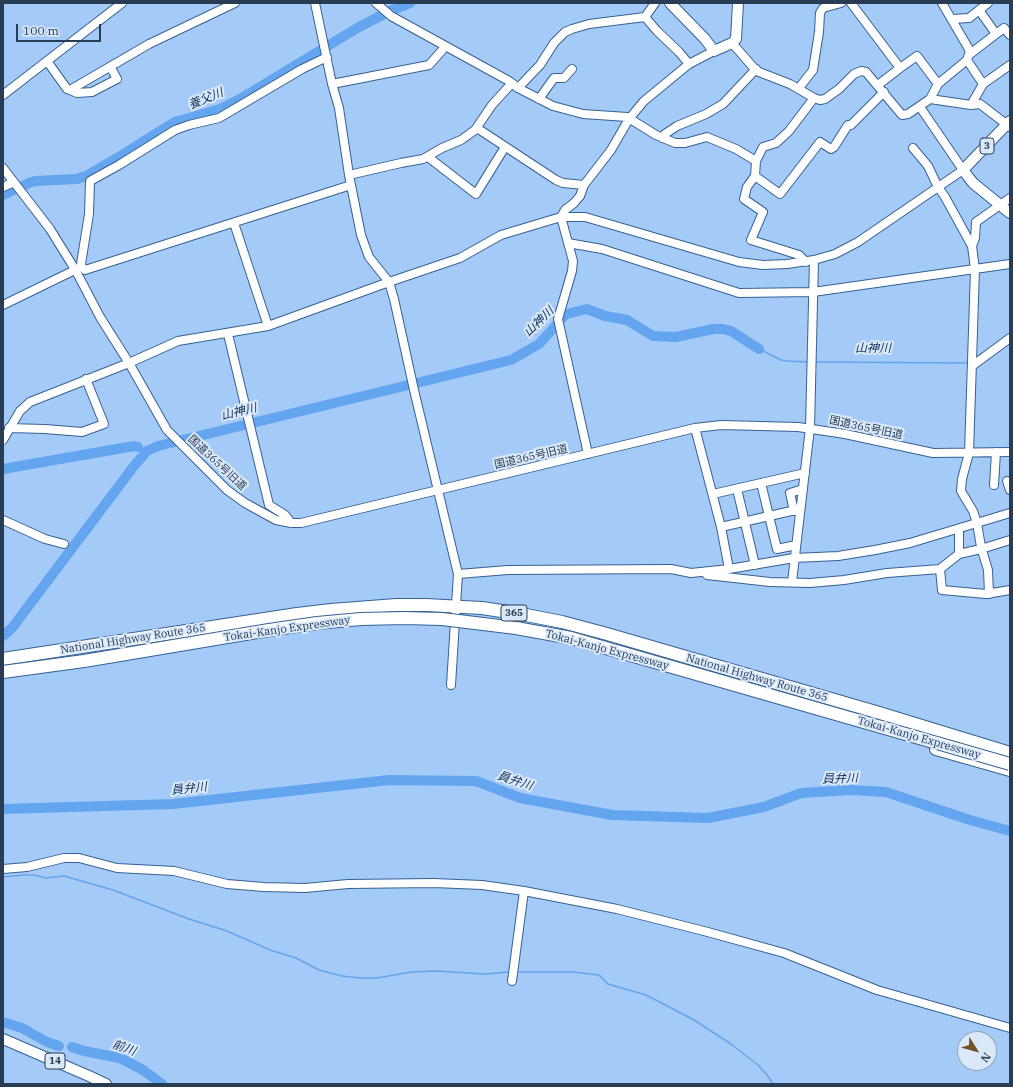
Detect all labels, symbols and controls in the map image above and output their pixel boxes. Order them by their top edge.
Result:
scale bar [18,16,103,42]
text: 100 m [23,23,59,38]
water label: 養父川 [187,86,225,112]
road number: 3 [980,138,994,154]
water label: 山神川 [521,304,557,340]
water label: 山神川 [855,342,891,356]
water label: 山神川 [220,401,258,423]
street label: 国道365号旧道 [828,414,904,442]
street label: 国道365号旧道 [185,433,249,493]
street label: 国道365号旧道 [493,442,569,472]
road number: 365 [501,605,527,621]
street label: Tokai-Kanjo Expressway [223,614,351,644]
street label: National Highway Route 365 [59,621,207,657]
street label: Tokai-Kanjo Expressway [544,627,670,673]
street label: National Highway Route 365 [685,651,829,705]
street label: Tokai-Kanjo Expressway [856,714,982,762]
water label: 員弁川 [496,769,534,793]
water label: 員弁川 [822,771,858,787]
water label: 員弁川 [170,780,208,798]
north arrow [957,1031,997,1071]
water label: 前川 [110,1037,138,1059]
text: N [978,1050,994,1065]
road number: 14 [45,1053,65,1069]

